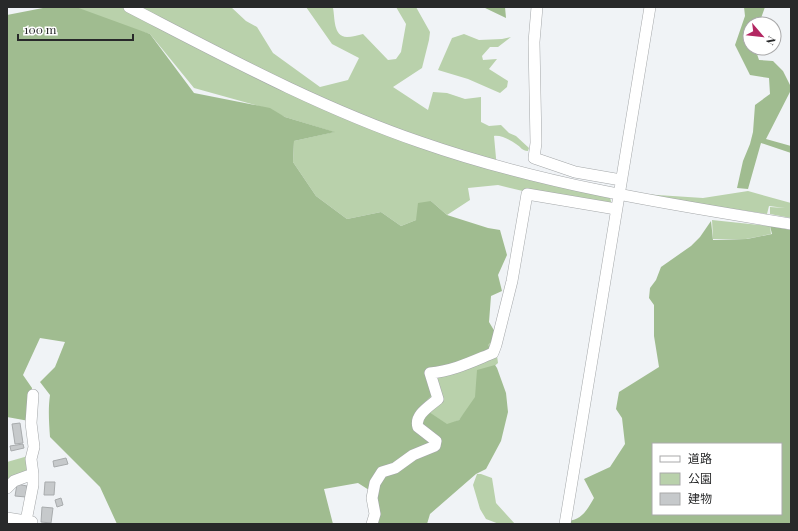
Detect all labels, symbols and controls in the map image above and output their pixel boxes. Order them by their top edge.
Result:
scale bar [18,16,133,42]
north arrow [742,16,782,56]
text: 100 m [24,21,57,37]
text: N [763,34,780,48]
legend [652,443,782,515]
text: 道路 [688,450,712,466]
text: 公園 [688,470,712,486]
text: 建物 [688,490,712,506]

